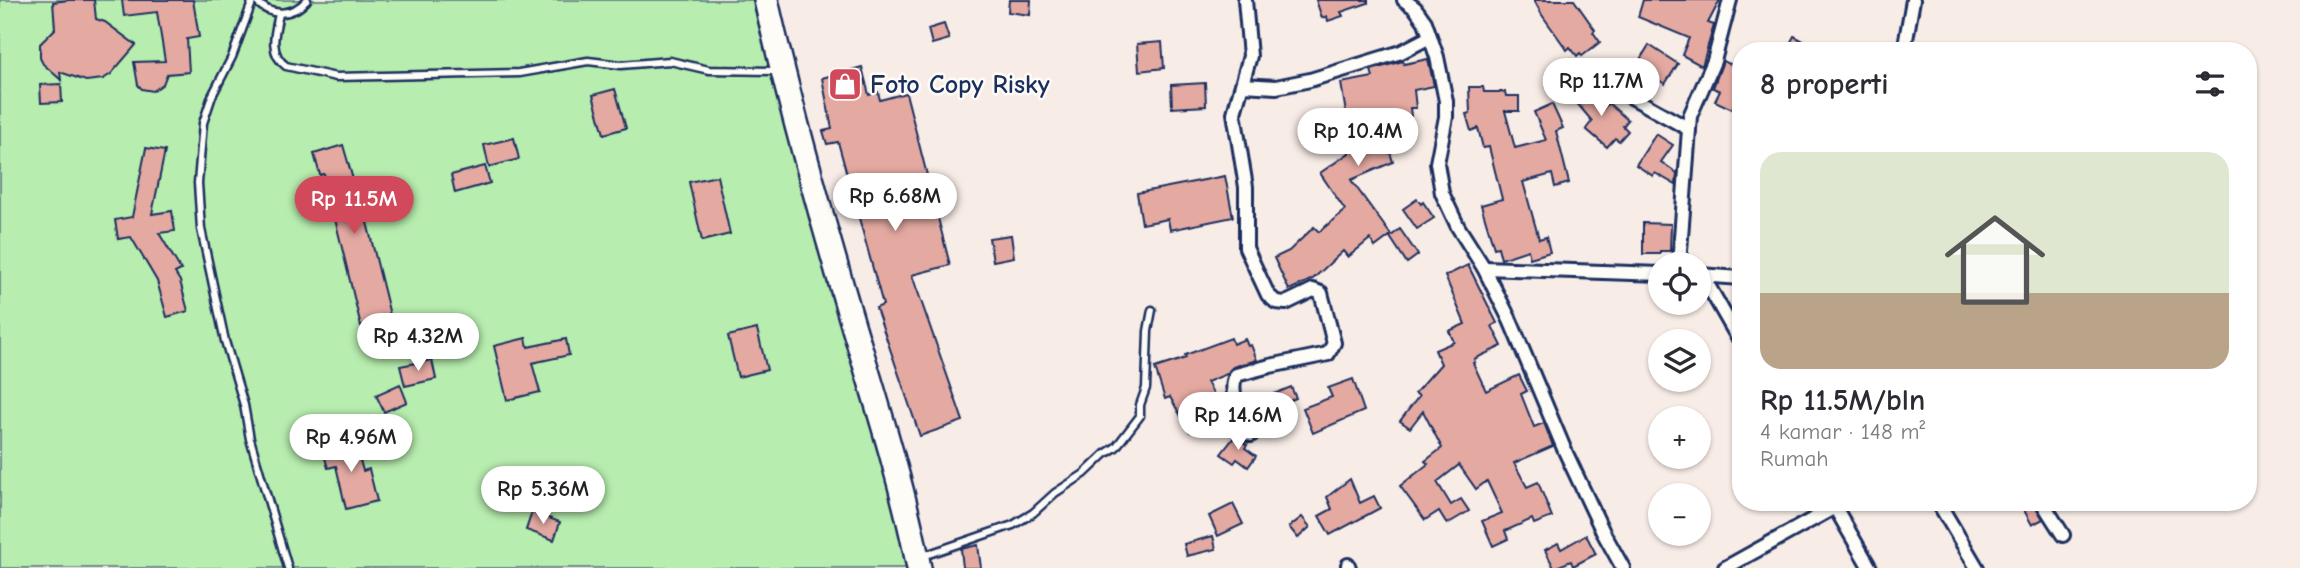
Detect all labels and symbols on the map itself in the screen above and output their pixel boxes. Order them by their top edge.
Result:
pin: Rp 11.7M [1529,58,1673,118]
shop icon: Foto Copy Risky [826,65,864,103]
place label: Foto Copy Risky [870,70,1050,100]
pin: Rp 10.4M [1286,108,1430,168]
pin: Rp 6.68M [823,174,967,233]
pin: Rp 11.5M [282,176,426,236]
pin: Rp 4.32M [346,314,490,373]
pin: Rp 14.6M [1166,392,1310,452]
pin: Rp 4.96M [279,414,423,474]
pin: Rp 5.36M [471,466,615,526]

